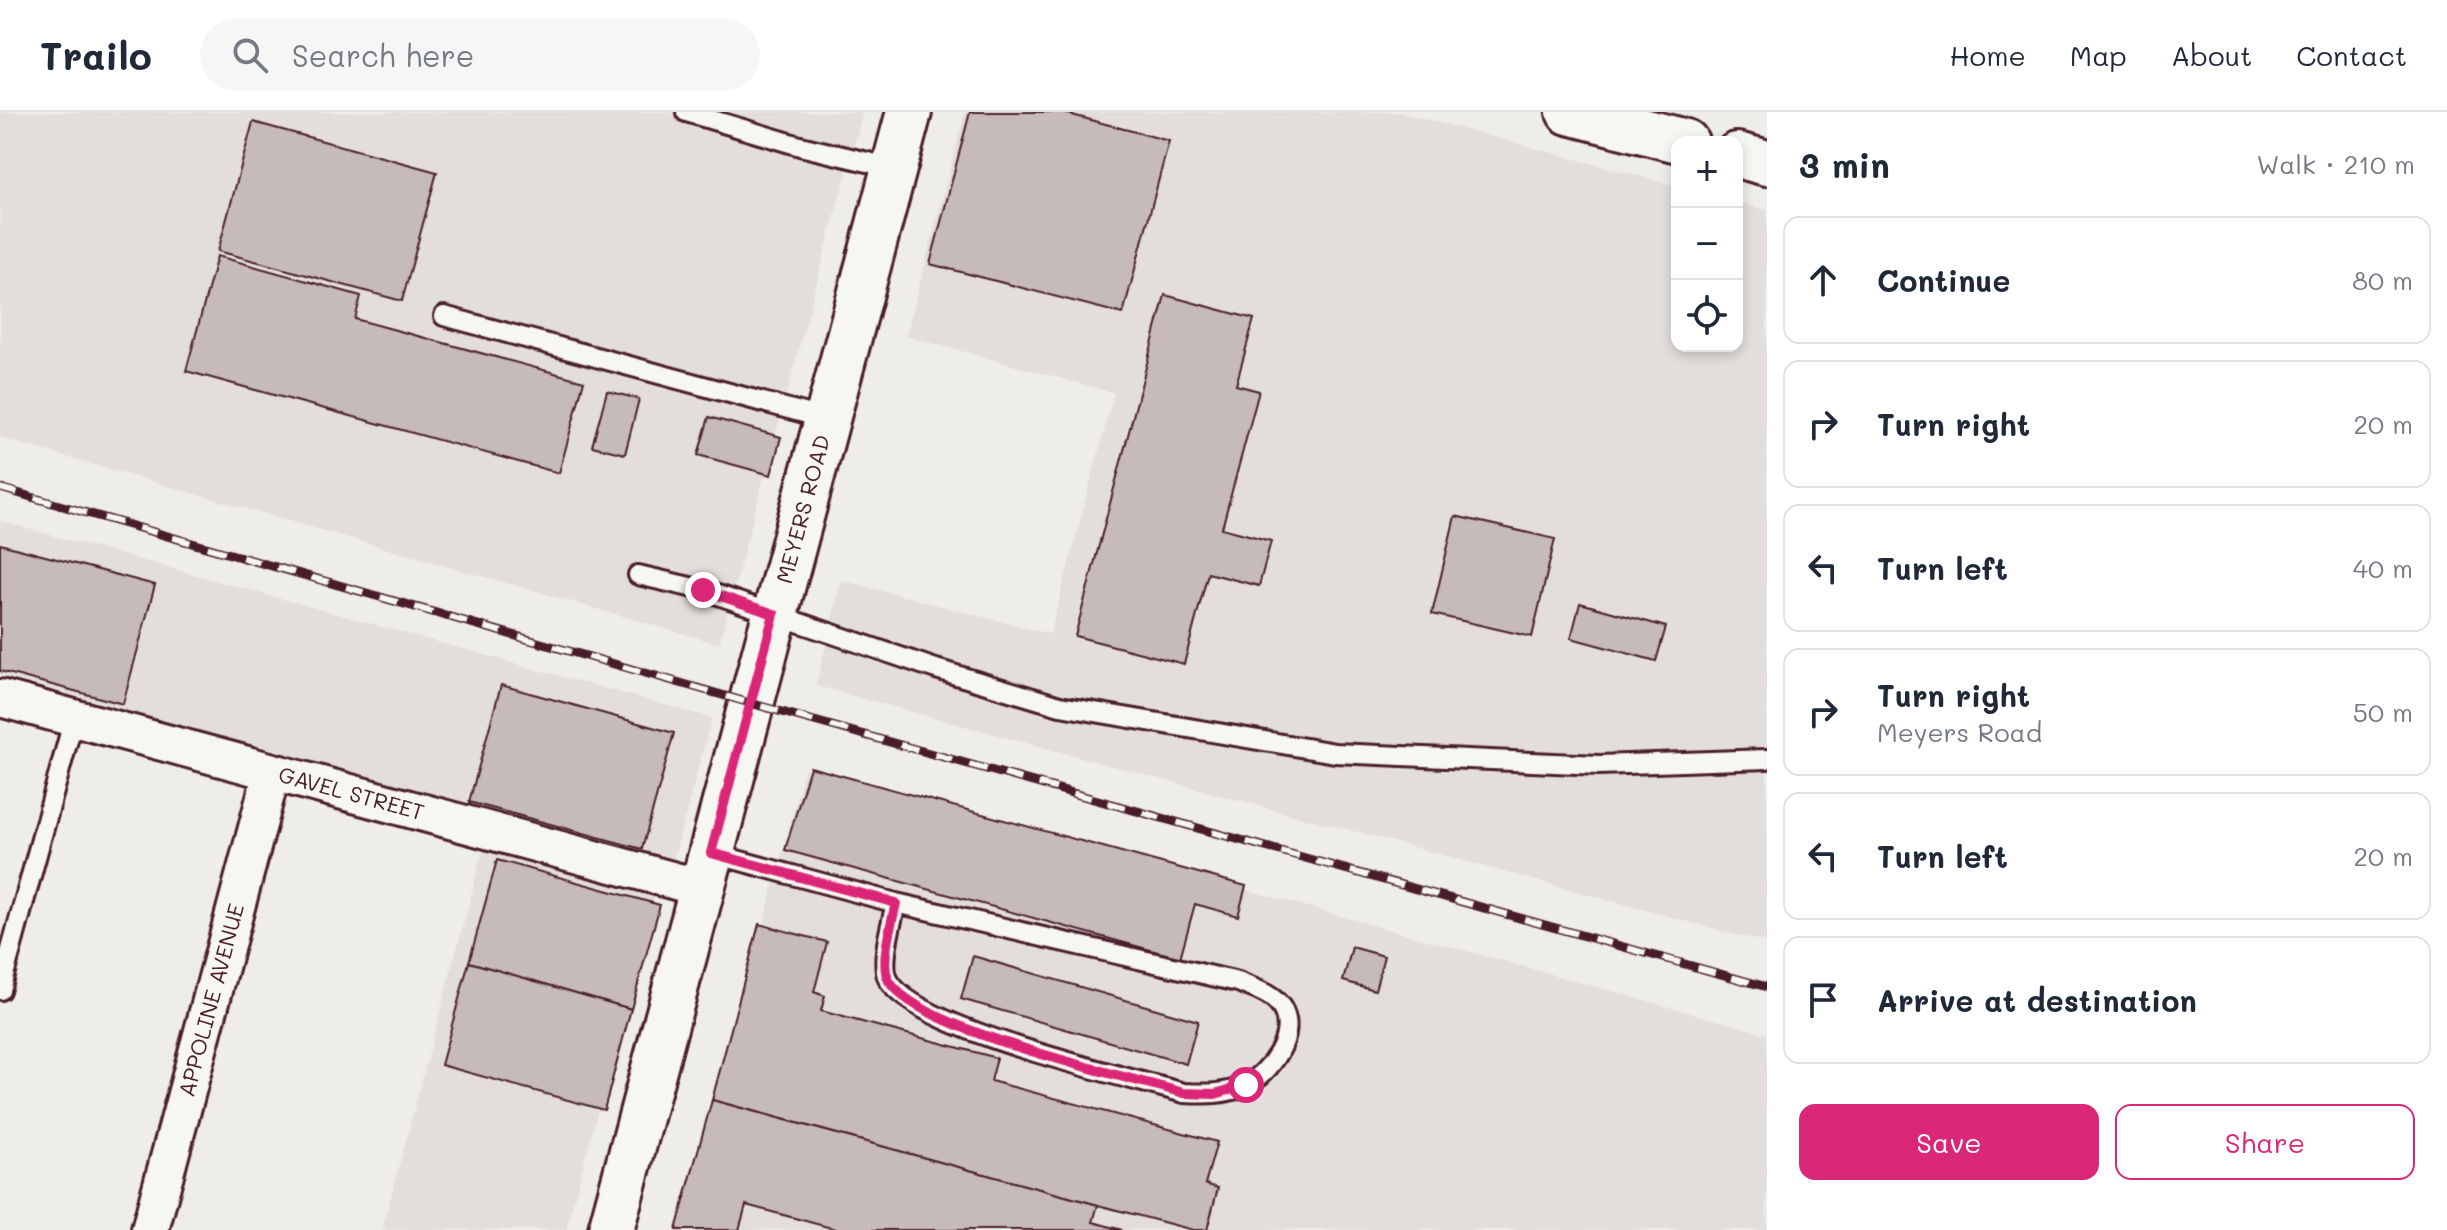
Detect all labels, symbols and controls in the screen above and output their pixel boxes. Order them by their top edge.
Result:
search box [200,19,760,91]
text: Trailo [40,30,152,80]
icon: search [228,33,272,77]
text: Search here [292,35,474,75]
text: Home [1950,37,2026,73]
text: Map [2070,37,2127,73]
text: About [2171,37,2252,73]
text: Contact [2296,37,2407,73]
map controls [1671,136,1743,352]
button: + [1671,136,1743,208]
text: 3 min [1799,142,1890,187]
text: Walk · 210 m [2256,147,2415,181]
button: − [1671,208,1743,280]
icon: ahead [1801,258,1845,302]
text: Continue [1877,260,2010,300]
text: 80 m [2352,263,2413,297]
button: locate [1671,280,1743,352]
icon: right [1801,402,1845,446]
text: Turn right [1877,404,2030,444]
text: 20 m [2353,407,2413,441]
street label: MEYERS ROAD [769,432,836,587]
icon: left [1801,546,1845,590]
text: Turn left [1877,548,2008,588]
text: 40 m [2353,551,2413,585]
route end [685,572,721,608]
text: Turn right [1877,675,2030,715]
icon: right [1801,690,1845,734]
text: 50 m [2353,695,2413,729]
text: Meyers Road [1877,715,2042,749]
street label: GAVEL STREET [275,759,428,826]
icon: left [1801,834,1845,878]
text: Turn left [1877,836,2008,876]
text: 20 m [2353,839,2413,873]
street label: APPOLINE AVENUE [171,900,250,1100]
icon: arrive [1801,978,1845,1022]
text: Arrive at destination [1877,980,2197,1020]
route start [1228,1067,1264,1103]
button: Save [1799,1104,2099,1180]
button: Share [2115,1104,2415,1180]

